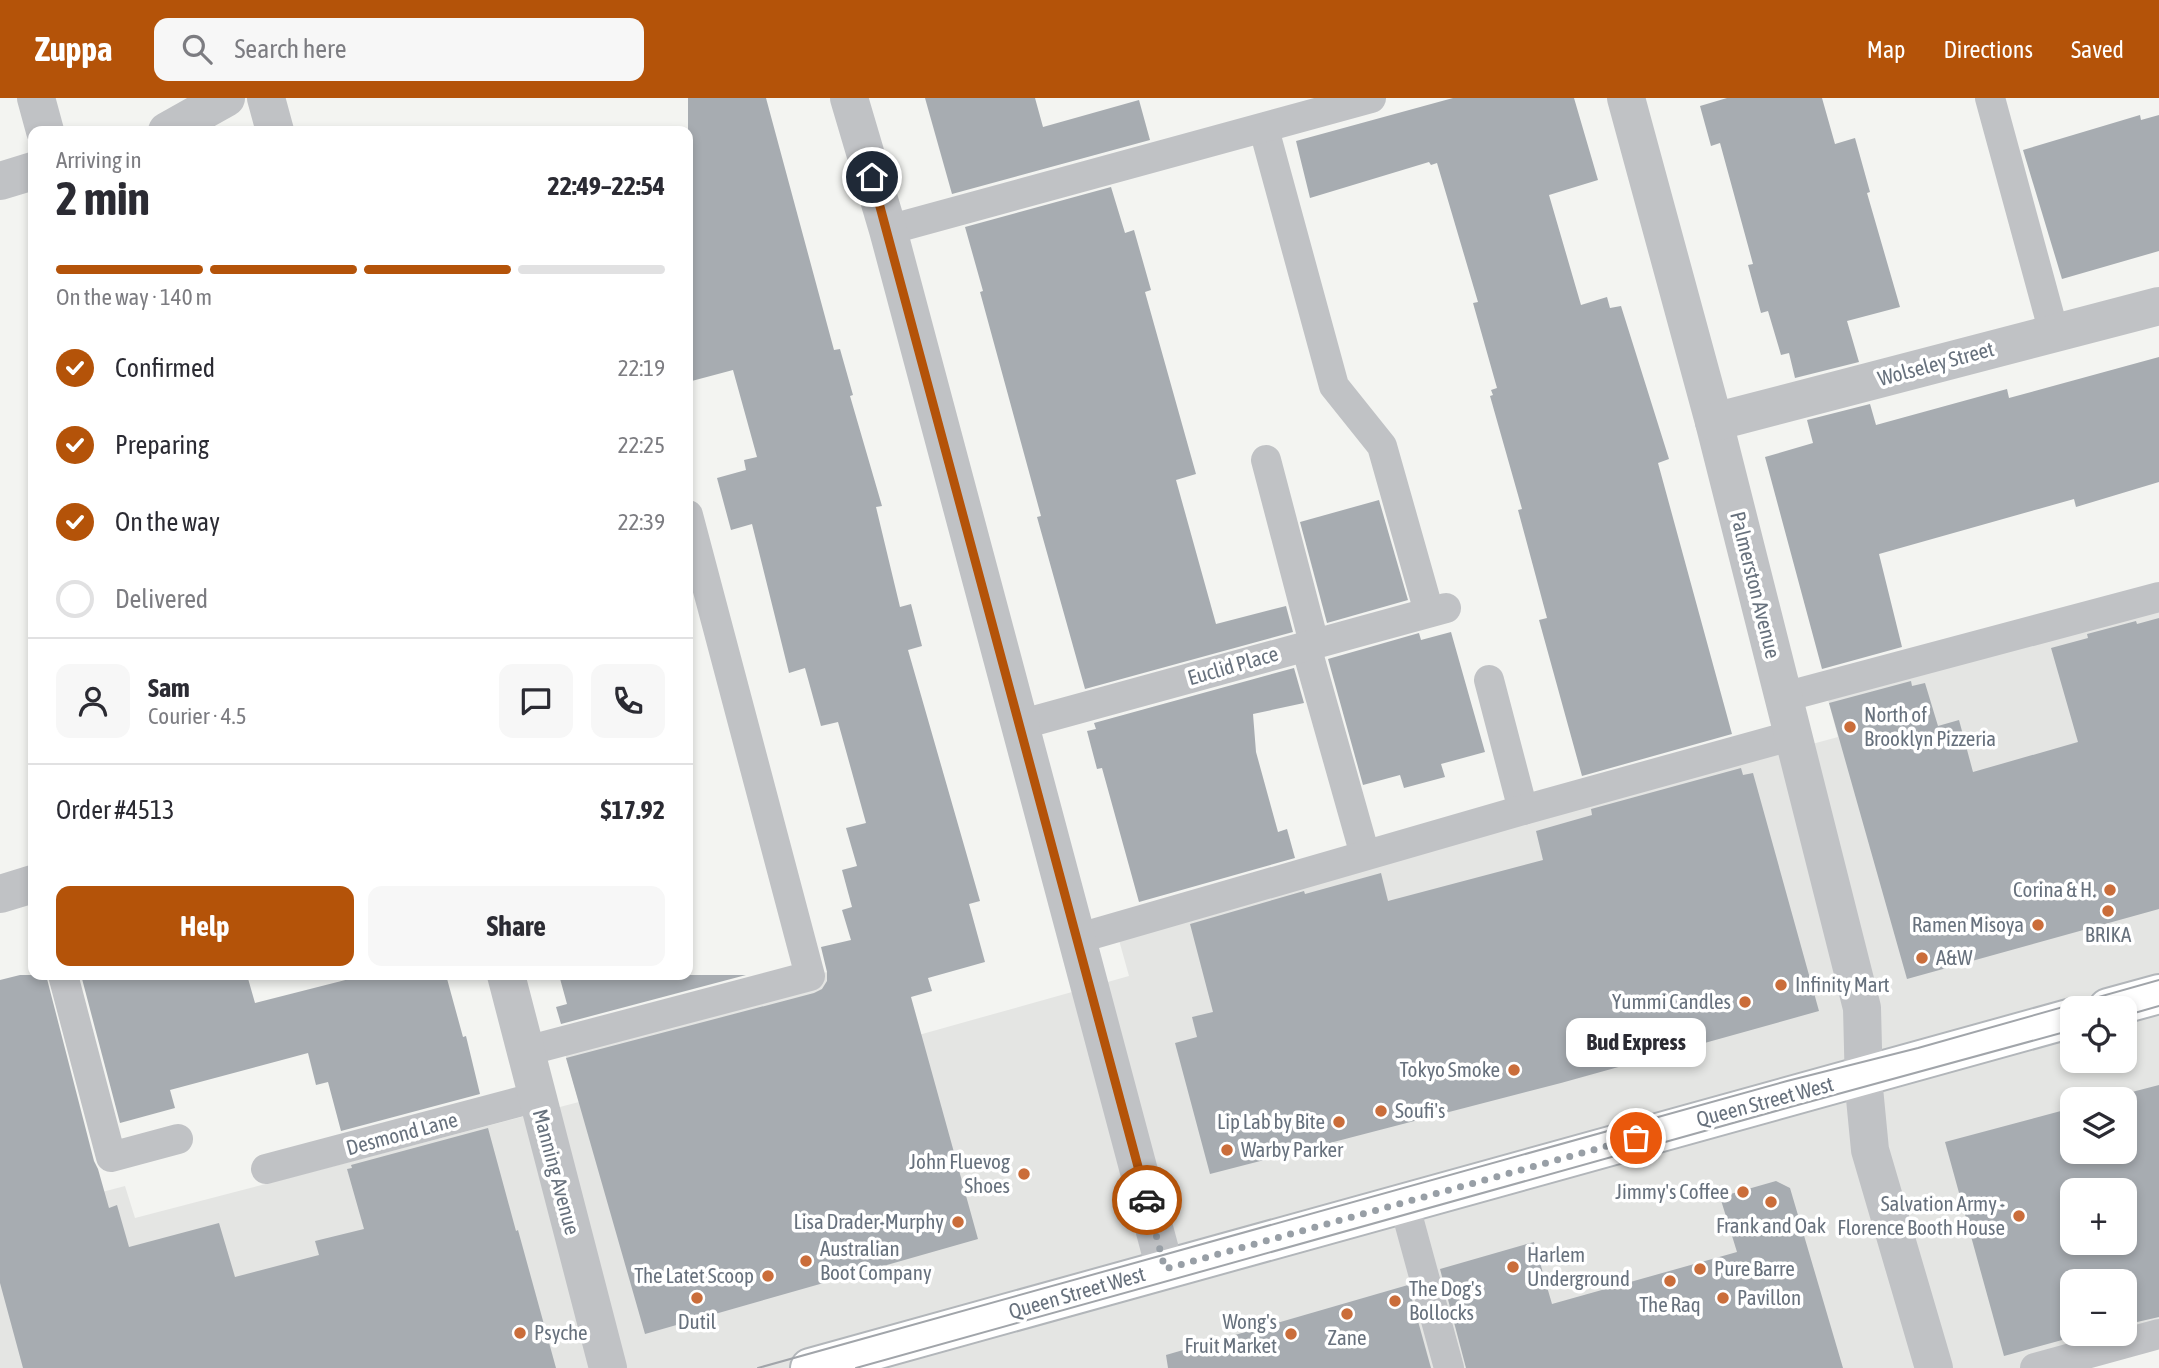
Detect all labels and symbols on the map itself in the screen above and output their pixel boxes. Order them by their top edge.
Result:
pin [842,147,902,207]
street label: Wolseley Street [1875,336,1996,390]
street label: Palmerston Avenue [1726,509,1786,661]
street label: Euclid Place [1185,641,1281,689]
place label: North of Brooklyn Pizzeria [1864,702,1996,750]
marker: North of Brooklyn Pizzeria [1842,719,1858,735]
place label: Corina & H. [2013,877,2096,901]
marker: Corina & H. [2102,882,2118,898]
marker: BRIKA [2100,903,2116,919]
place label: Ramen Misoya [1912,912,2024,936]
marker: Ramen Misoya [2030,917,2046,933]
place label: BRIKA [2085,922,2132,946]
place label: A&W [1936,945,1973,969]
marker: A&W [1914,950,1930,966]
place label: Infinity Mart [1795,972,1890,996]
marker: Infinity Mart [1773,977,1789,993]
place label: Yummi Candles [1612,989,1731,1013]
marker: Yummi Candles [1737,994,1753,1010]
callout: Bud Express [1566,1019,1706,1068]
place label: Tokyo Smoke [1400,1057,1500,1081]
marker: Tokyo Smoke [1506,1062,1522,1078]
street label: Queen Street West [1694,1071,1836,1131]
place label: Soufi's [1395,1098,1445,1122]
marker: Soufi's [1373,1103,1389,1119]
street label: Manning Avenue [529,1106,585,1237]
street label: Desmond Lane [343,1107,460,1159]
pin [1606,1108,1666,1168]
place label: Lip Lab by Bite [1217,1109,1325,1133]
marker: Lip Lab by Bite [1331,1114,1347,1130]
place label: Warby Parker [1241,1137,1344,1161]
marker: Warby Parker [1219,1142,1235,1158]
place label: John Fluevog Shoes [909,1149,1010,1197]
courier [1112,1165,1182,1235]
marker: John Fluevog Shoes [1016,1166,1032,1182]
place label: Jimmy's Coffee [1615,1179,1729,1203]
marker: Jimmy's Coffee [1735,1184,1751,1200]
place label: Salvation Army - Florence Booth House [1837,1191,2005,1239]
marker: Frank and Oak [1763,1194,1779,1210]
marker: Salvation Army - Florence Booth House [2011,1208,2027,1224]
place label: Lisa Drader-Murphy [794,1209,944,1233]
place label: Frank and Oak [1716,1213,1826,1237]
marker: Lisa Drader-Murphy [950,1214,966,1230]
place label: Australian Boot Company [820,1236,932,1284]
place label: Harlem Underground [1527,1242,1630,1290]
marker: Australian Boot Company [798,1253,814,1269]
place label: Pure Barre [1714,1256,1795,1280]
marker: Harlem Underground [1505,1259,1521,1275]
street label: Queen Street West [1006,1261,1148,1323]
marker: Pure Barre [1692,1261,1708,1277]
place label: The Latet Scoop [634,1263,754,1287]
marker: The Latet Scoop [760,1268,776,1284]
marker: The Raq [1662,1273,1678,1289]
place label: The Dog's Bollocks [1409,1276,1482,1324]
place label: Pavillon [1737,1285,1801,1309]
marker: Dutil [689,1290,705,1306]
marker: Pavillon [1715,1290,1731,1306]
place label: The Raq [1639,1292,1701,1316]
marker: The Dog's Bollocks [1387,1293,1403,1309]
marker: Zane [1339,1306,1355,1322]
place label: Dutil [678,1309,717,1333]
place label: Wong's Fruit Market [1184,1309,1277,1357]
place label: Psyche [534,1320,588,1344]
marker: Psyche [512,1325,528,1341]
place label: Zane [1328,1325,1366,1349]
marker: Wong's Fruit Market [1283,1326,1299,1342]

